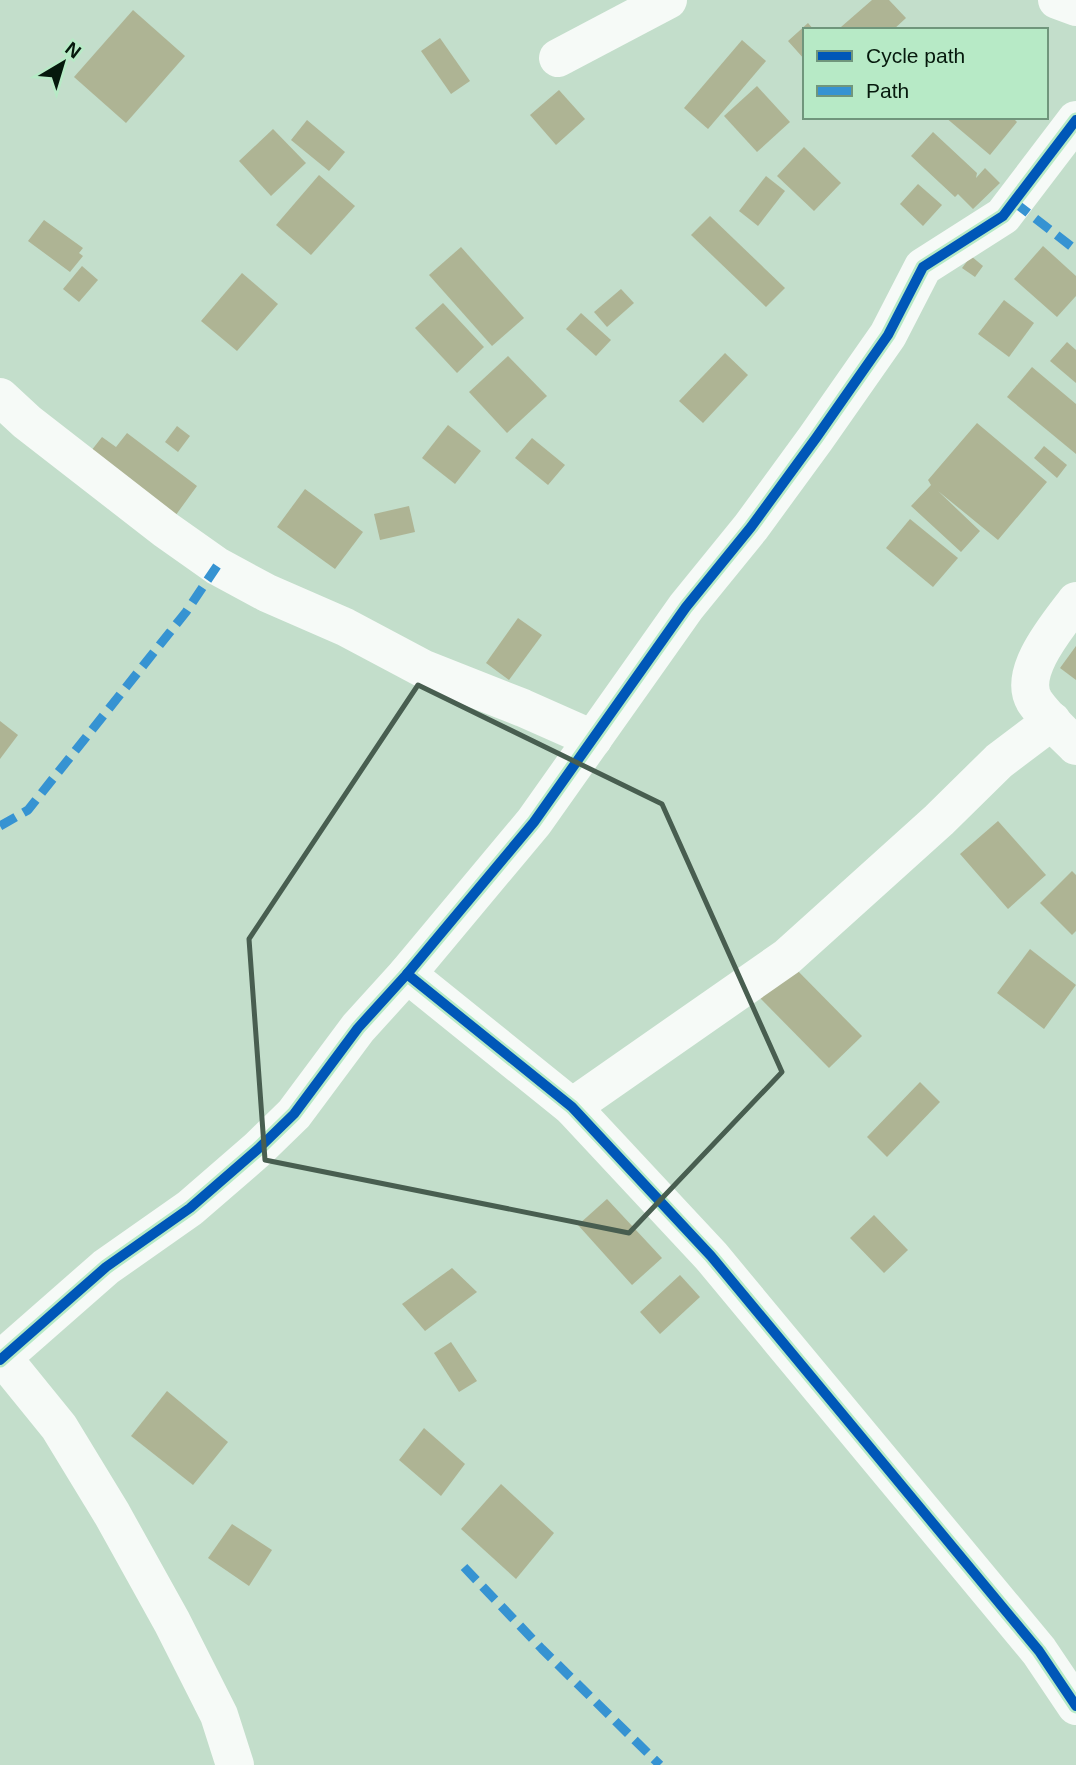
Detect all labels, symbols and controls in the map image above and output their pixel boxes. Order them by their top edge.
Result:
north arrow [28,28,98,98]
legend [803,28,1048,119]
text: N [61,37,85,62]
text: Cycle path [866,44,965,67]
text: Path [866,79,909,102]

